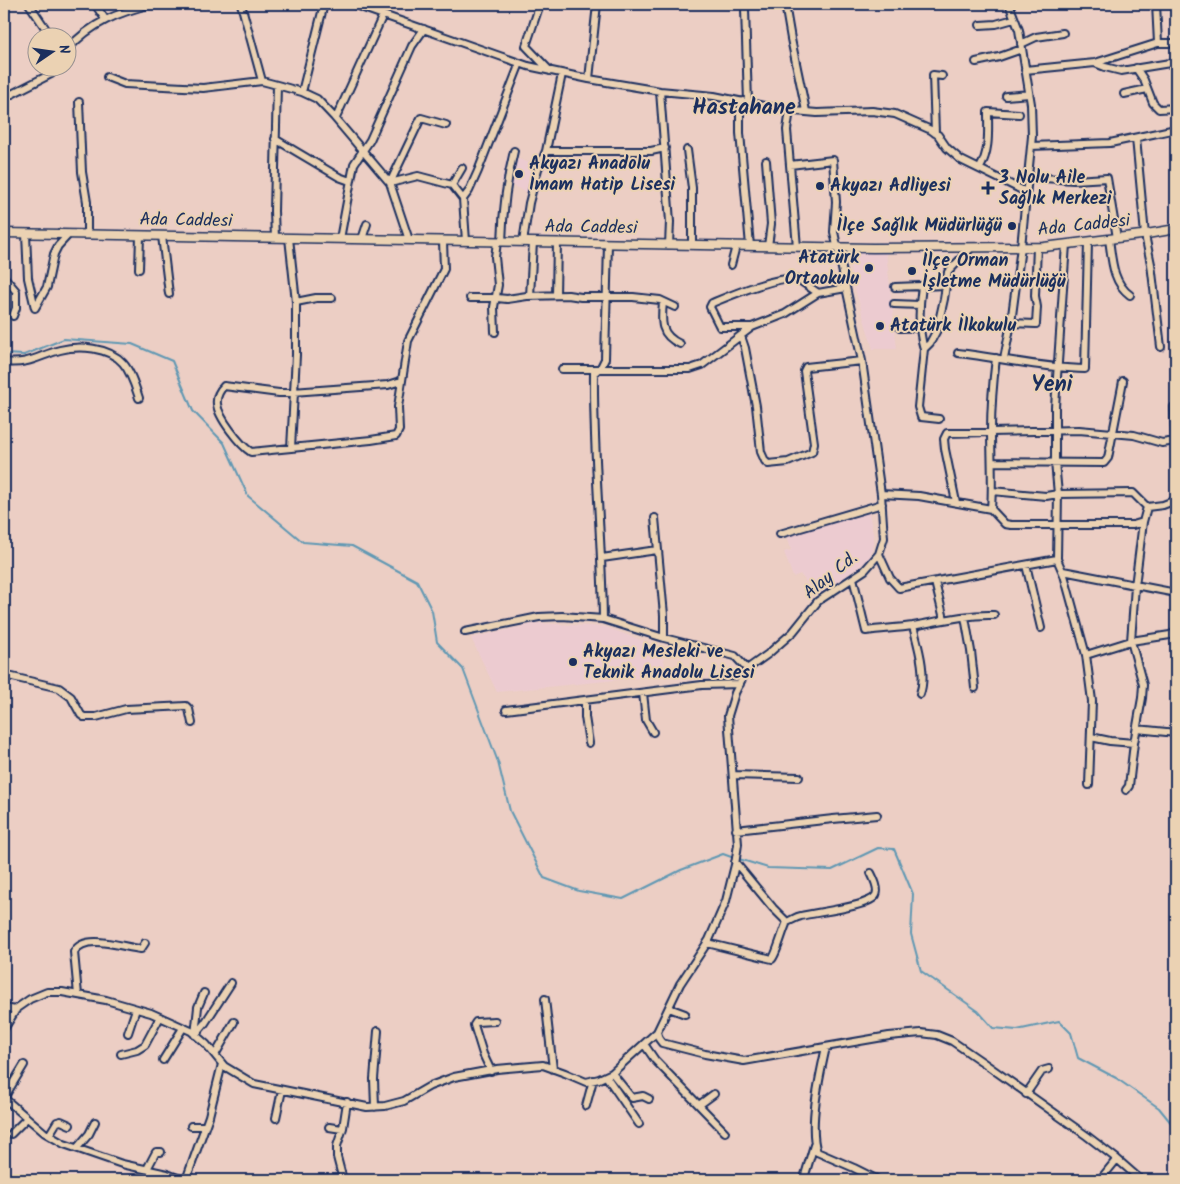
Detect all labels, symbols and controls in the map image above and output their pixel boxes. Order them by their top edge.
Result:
north arrow [28,28,78,78]
text: N [52,43,75,56]
district label: Hastahane [692,91,796,126]
place label: Akyazı Anadolu İmam Hatip Lisesi [529,150,676,200]
place label: 3 Nolu Aile Sağlık Merkezi [998,164,1112,214]
marker: Akyazı Anadolu İmam Hatip Lisesi [513,168,525,180]
place label: Akyazı Adliyesi [830,172,951,201]
marker: Akyazı Adliyesi [814,180,826,192]
marker: 3 Nolu Aile Sağlık Merkezi [981,181,995,195]
street label: Ada Caddesi [139,206,233,236]
street label: Ada Caddesi [1036,207,1132,245]
place label: İlçe Sağlık Müdürlüğü [837,212,1002,241]
street label: Ada Caddesi [544,213,638,243]
marker: İlçe Sağlık Müdürlüğü [1006,220,1018,232]
place label: Atatürk Ortaokulu [785,244,860,294]
place label: İlçe Orman İşletme Müdürlüğü [922,247,1066,297]
marker: Atatürk Ortaokulu [863,262,875,274]
marker: İlçe Orman İşletme Müdürlüğü [906,265,918,277]
place label: Atatürk İlkokulu [890,312,1017,341]
marker: Atatürk İlkokulu [874,320,886,332]
district label: Yeni [1032,368,1074,403]
street label: Alay Cd. [797,545,865,607]
place label: Akyazı Mesleki ve Teknik Anadolu Lisesi [583,638,755,688]
marker: Akyazı Mesleki ve Teknik Anadolu Lisesi [567,656,579,668]

